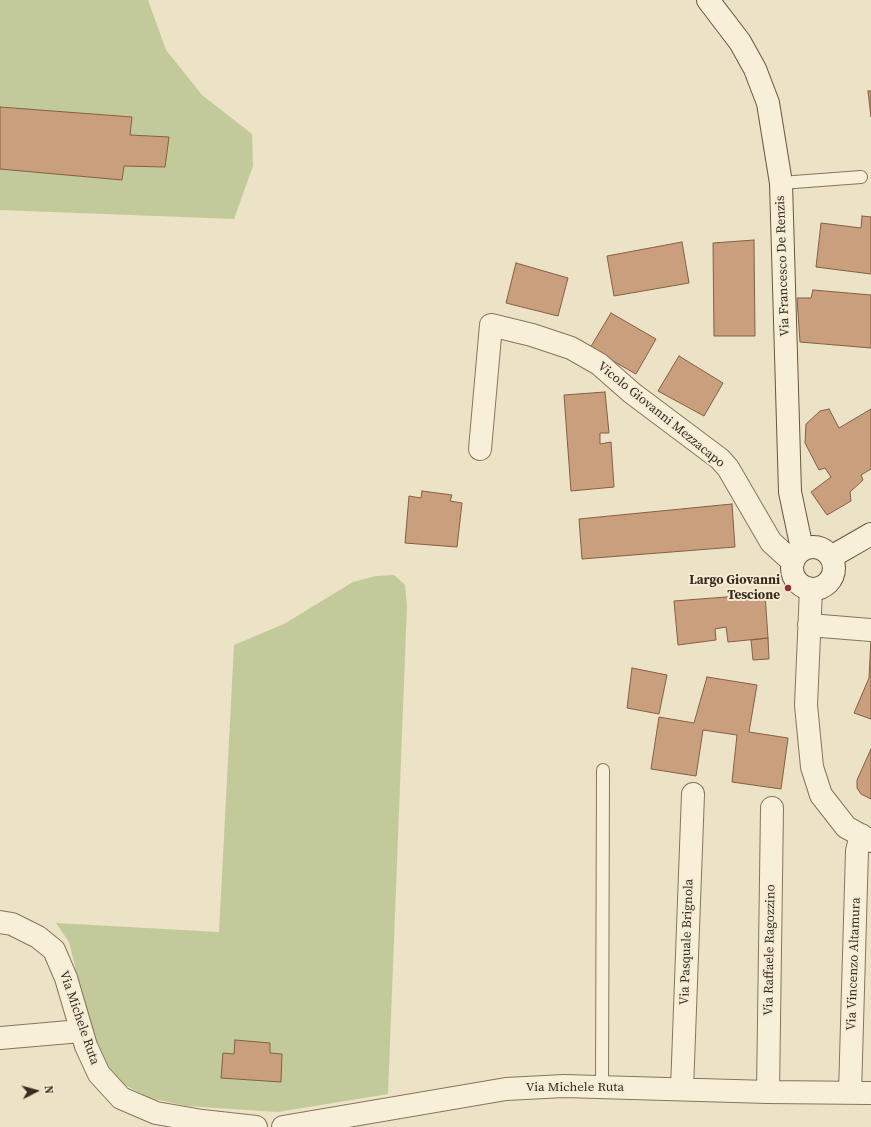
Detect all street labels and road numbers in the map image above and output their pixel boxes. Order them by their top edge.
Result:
street label: Via Francesco De Renzis [773,195,793,337]
street label: Vicolo Giovanni Mezzacapo [594,359,728,471]
street label: Via Pasquale Brignola [677,879,697,1005]
street label: Via Raffaele Ragozzino [761,884,779,1016]
street label: Via Vincenzo Altamura [844,897,864,1031]
street label: Via Michele Ruta [56,969,102,1067]
street label: Via Michele Ruta [526,1080,624,1096]

